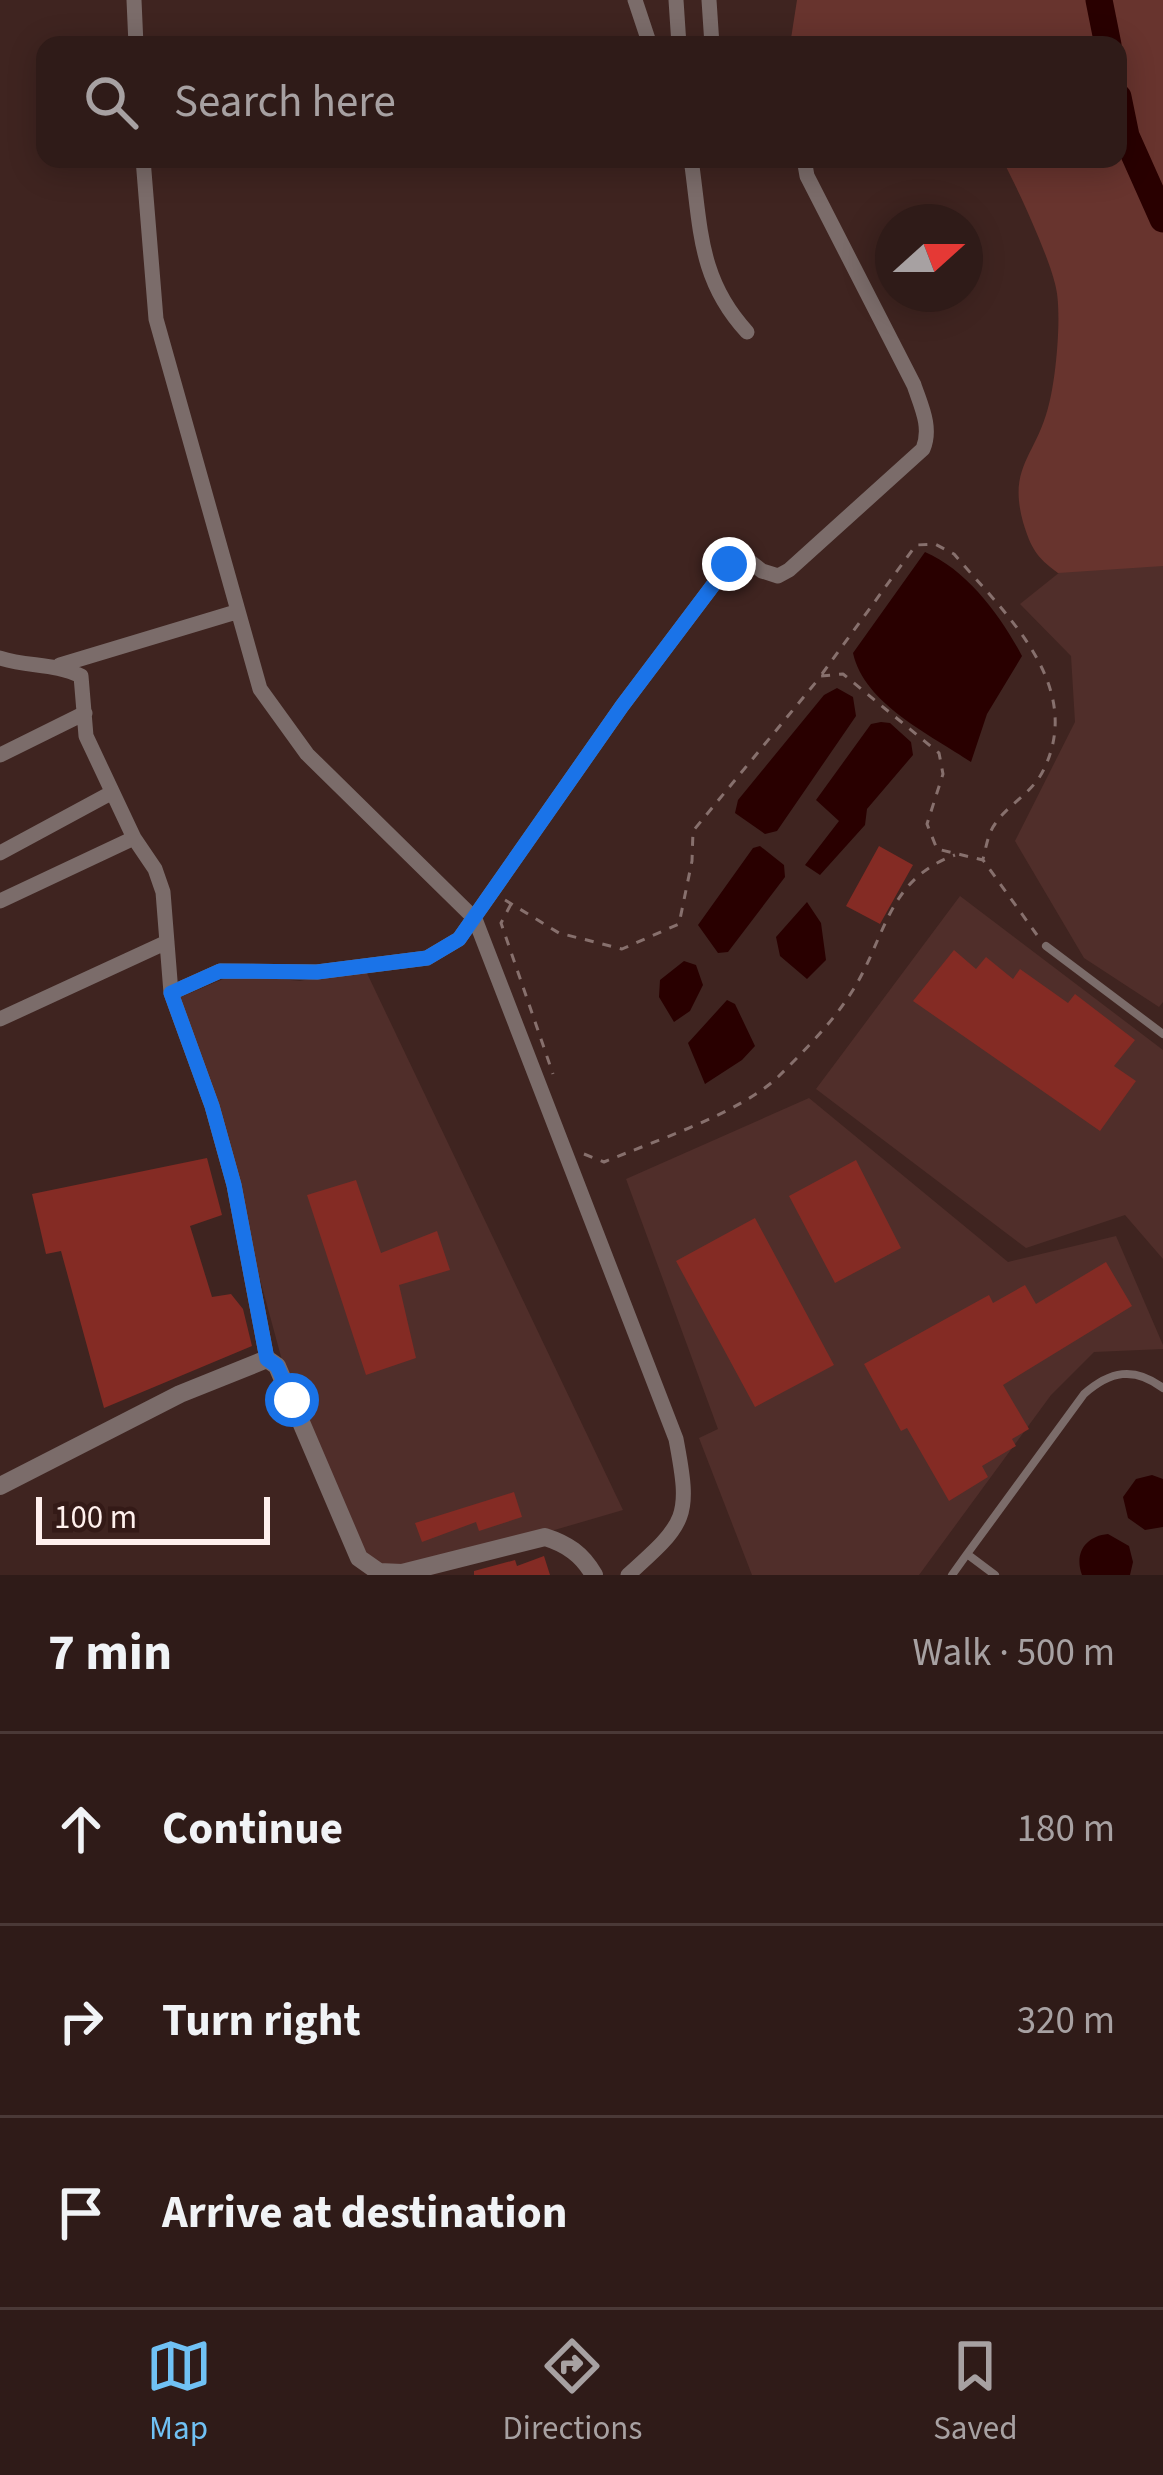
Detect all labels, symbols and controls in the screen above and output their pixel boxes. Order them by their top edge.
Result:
search box [36,36,1127,168]
icon: search [78,69,144,135]
text: Search here [174,70,396,134]
north arrow [875,204,983,312]
route end [702,537,756,591]
route start [265,1373,319,1427]
scale bar [36,1491,270,1544]
text: 100 m [54,1494,137,1541]
text: 7 min [48,1617,172,1689]
text: Walk · 500 m [912,1625,1115,1681]
icon: ahead [48,1796,114,1862]
text: Continue [162,1797,343,1861]
text: 180 m [1017,1801,1115,1857]
icon: right [48,1988,114,2054]
text: Turn right [162,1989,361,2053]
text: 320 m [1017,1993,1115,2049]
icon: arrive [48,2180,114,2246]
text: Arrive at destination [162,2181,567,2245]
tab: Map [146,2333,212,2452]
tab: Directions [503,2333,642,2452]
tab: Saved [933,2333,1017,2452]

